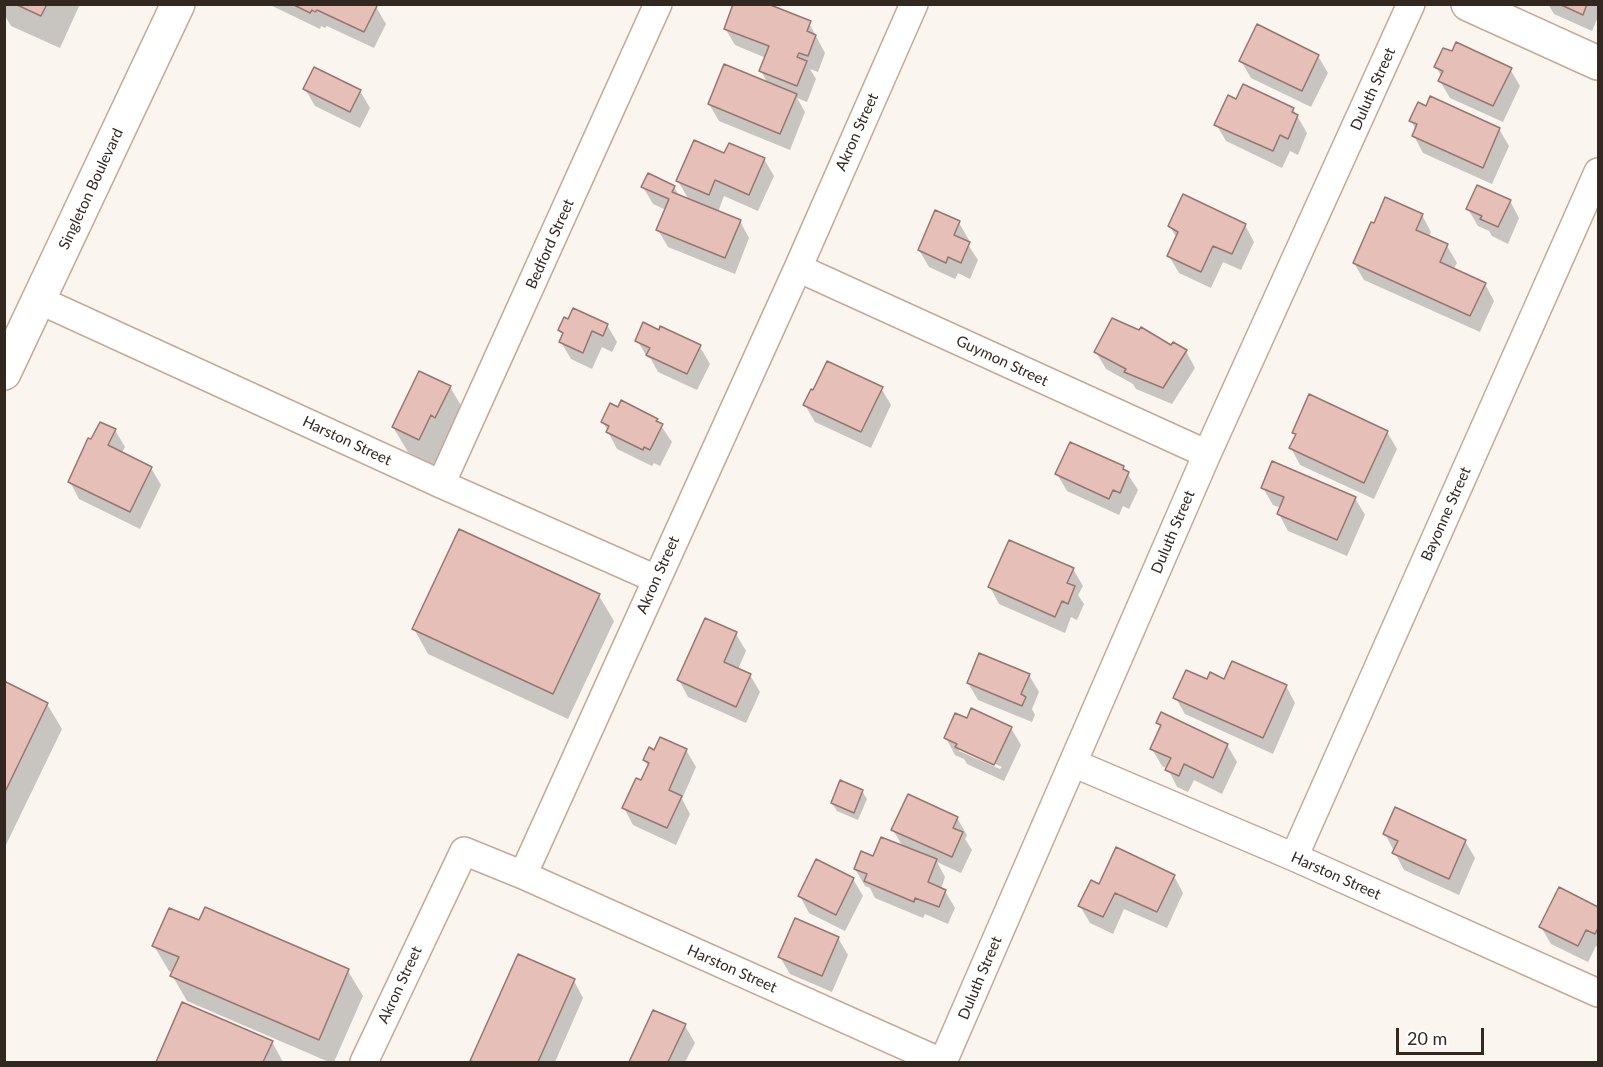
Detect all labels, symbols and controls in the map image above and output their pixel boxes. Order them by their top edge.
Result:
street label: Duluth Street [1347,45,1399,133]
street label: Akron Street [832,90,882,174]
street label: Singleton Boulevard [55,126,127,252]
street label: Bedford Street [522,196,578,292]
street label: Guymon Street [953,332,1051,390]
street label: Harston Street [300,413,394,469]
street label: Bayonne Street [1417,464,1475,564]
street label: Duluth Street [1147,488,1199,576]
street label: Akron Street [633,533,683,617]
street label: Harston Street [1288,848,1384,904]
street label: Duluth Street [954,934,1006,1022]
street label: Harston Street [684,941,780,997]
street label: Akron Street [374,944,426,1026]
scale bar [1399,1016,1488,1054]
text: 20 m [1407,1027,1447,1049]

